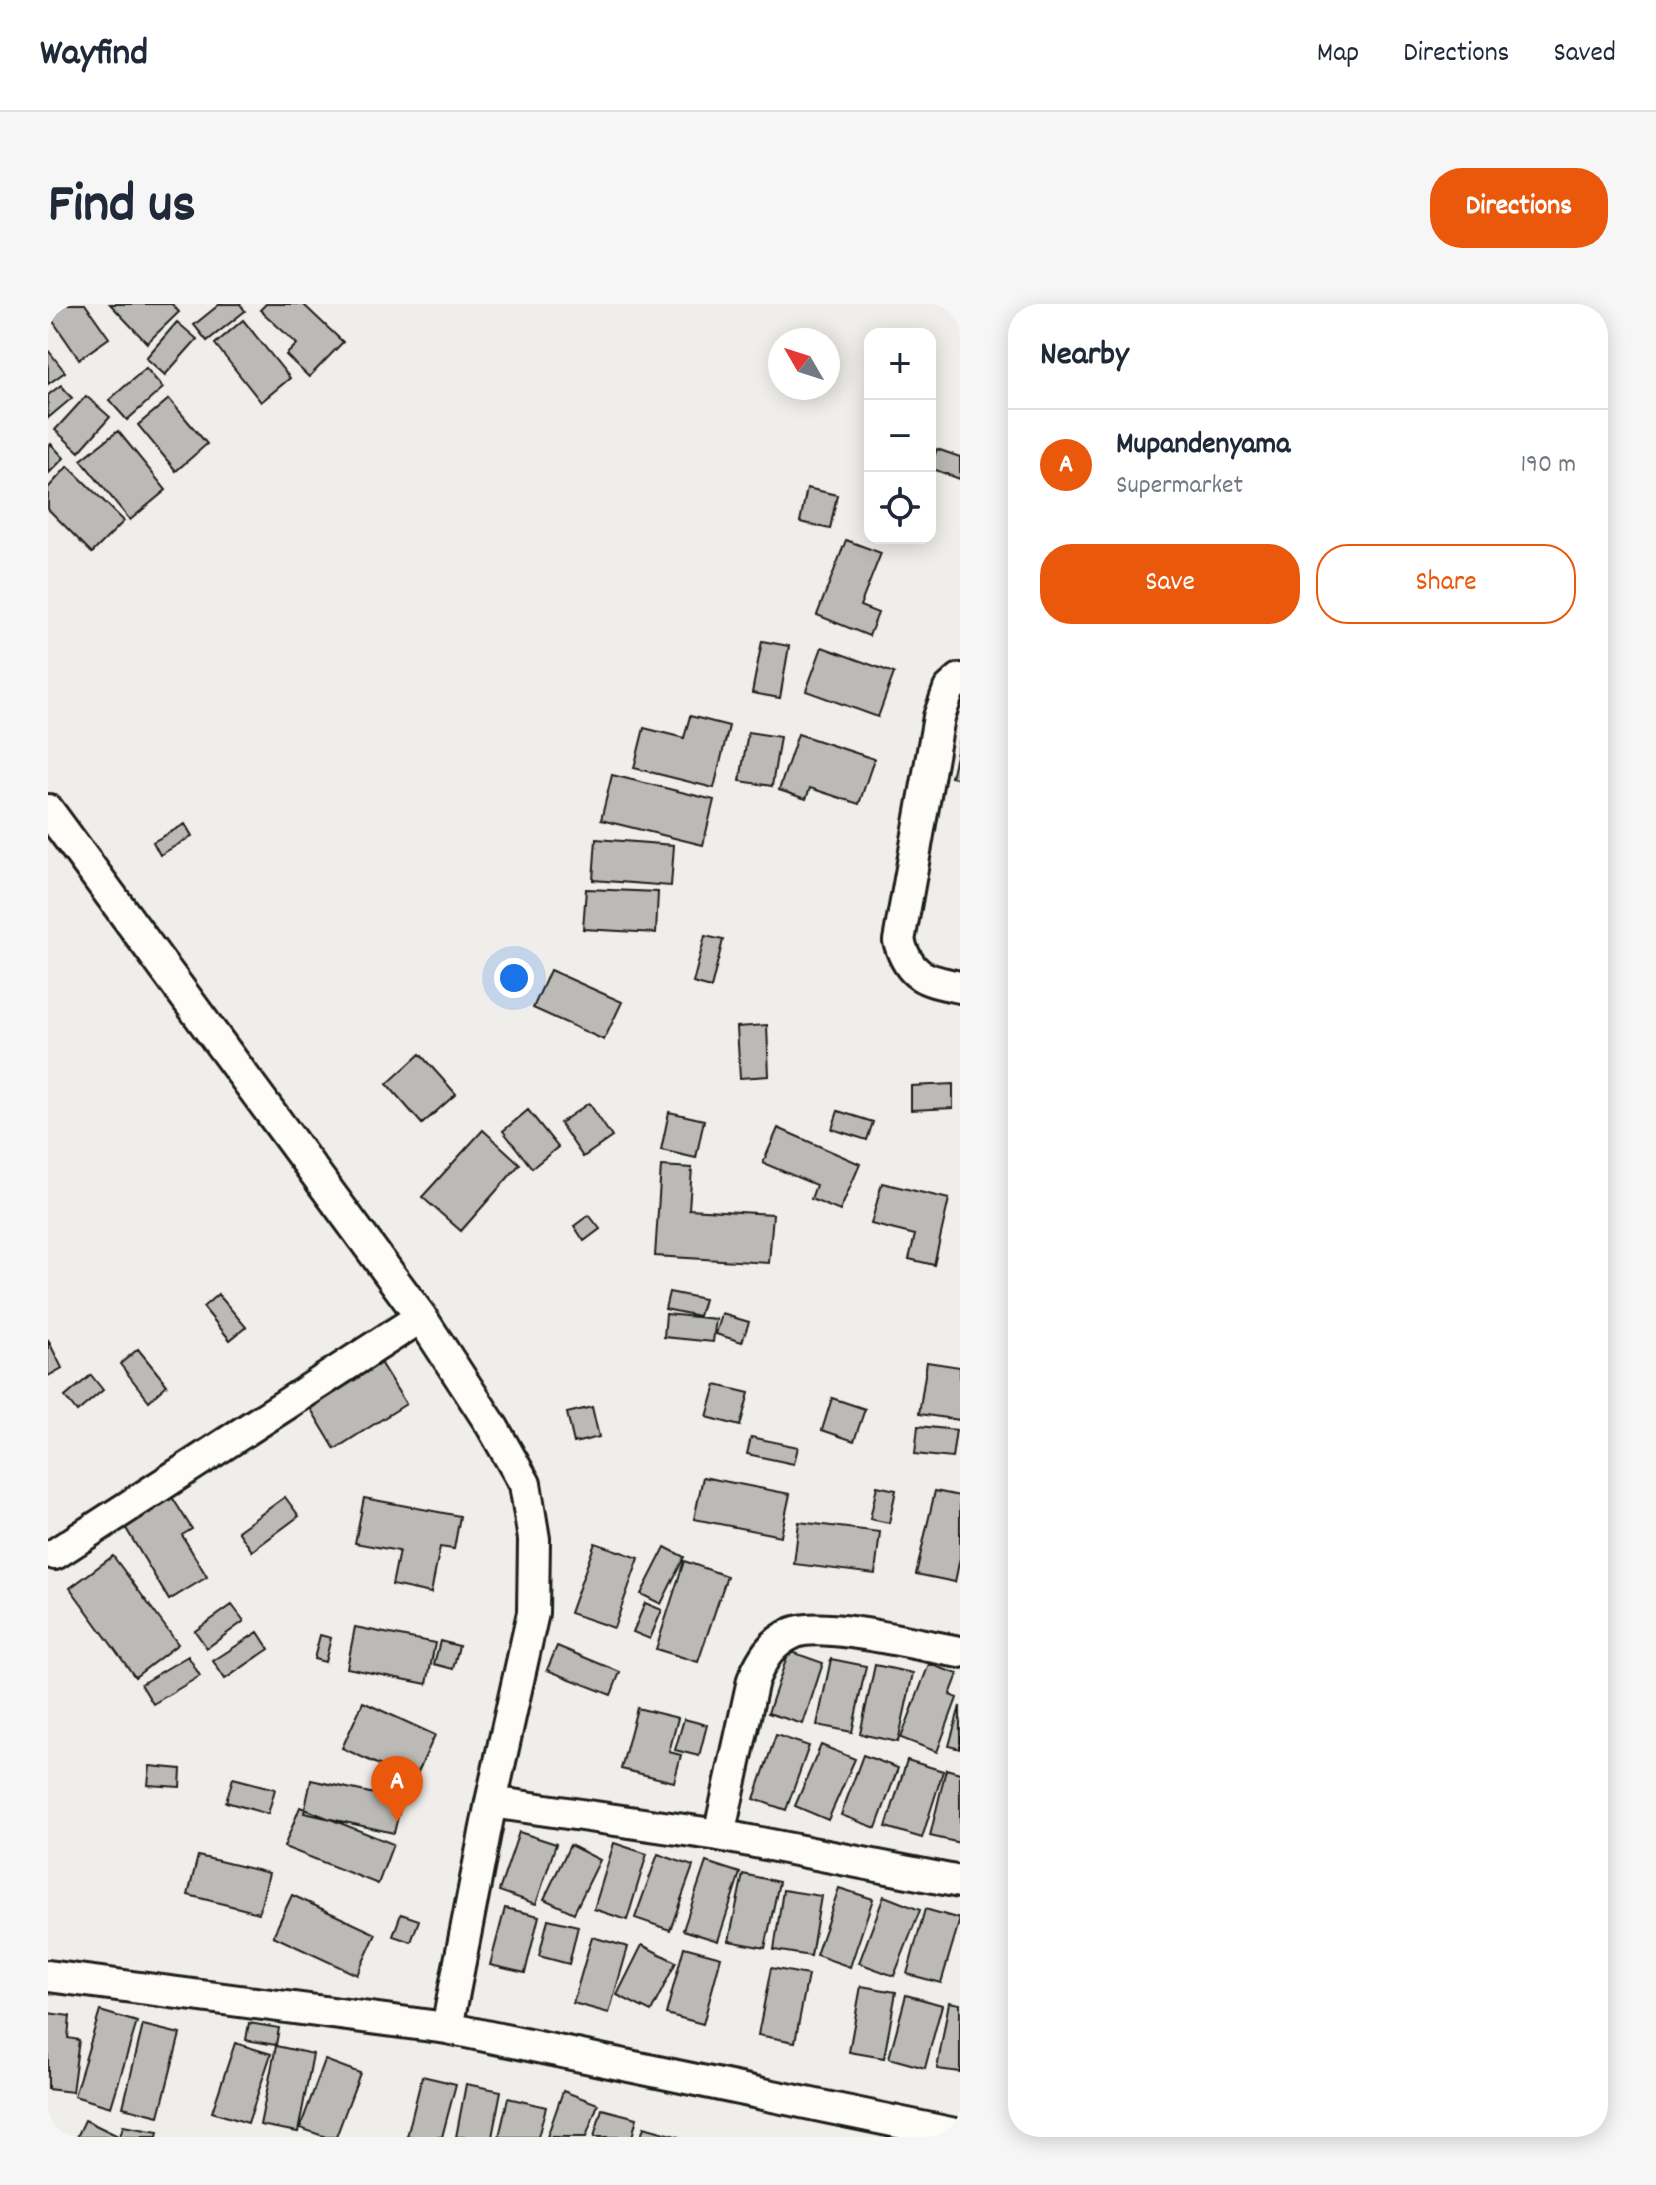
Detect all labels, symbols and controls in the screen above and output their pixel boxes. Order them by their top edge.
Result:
text: Wayfind [40,28,148,83]
text: Map [1317,35,1359,75]
text: Directions [1403,35,1509,75]
text: Saved [1553,35,1616,75]
text: Find us [48,168,196,248]
button: Directions [1430,168,1608,248]
north arrow [768,328,840,400]
map controls [864,328,936,544]
button: + [864,328,936,400]
text: Nearby [1040,332,1129,381]
button: − [864,400,936,472]
text: Mupandenyama [1116,425,1290,468]
text: A [1059,447,1073,484]
text: 190 m [1520,447,1576,484]
text: Supermarket [1116,468,1243,505]
button: locate [864,472,936,544]
button: Save [1040,544,1300,624]
button: Share [1316,544,1576,624]
your location [494,958,534,998]
pin: A [371,1756,423,1822]

